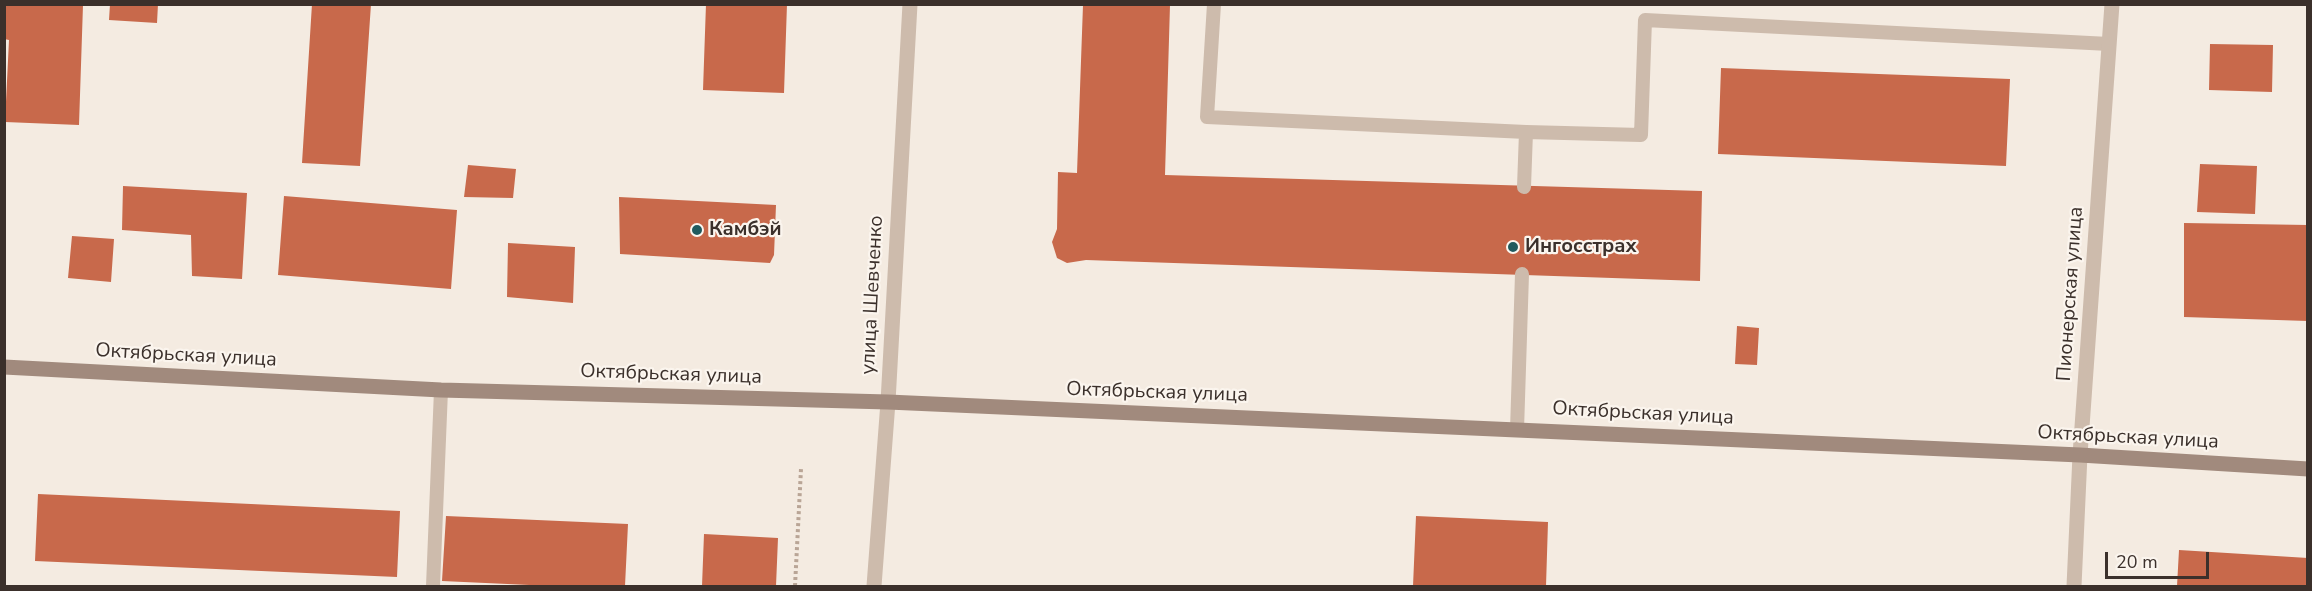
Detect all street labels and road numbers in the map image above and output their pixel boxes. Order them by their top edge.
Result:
street label: Пионерская улица [2053,206,2089,382]
street label: улица Шевченко [857,215,889,375]
street label: Октябрьская улица [95,339,277,373]
street label: Октябрьская улица [580,360,762,390]
street label: Октябрьская улица [1066,378,1248,408]
street label: Октябрьская улица [1552,397,1734,431]
street label: Октябрьская улица [2037,421,2219,455]

